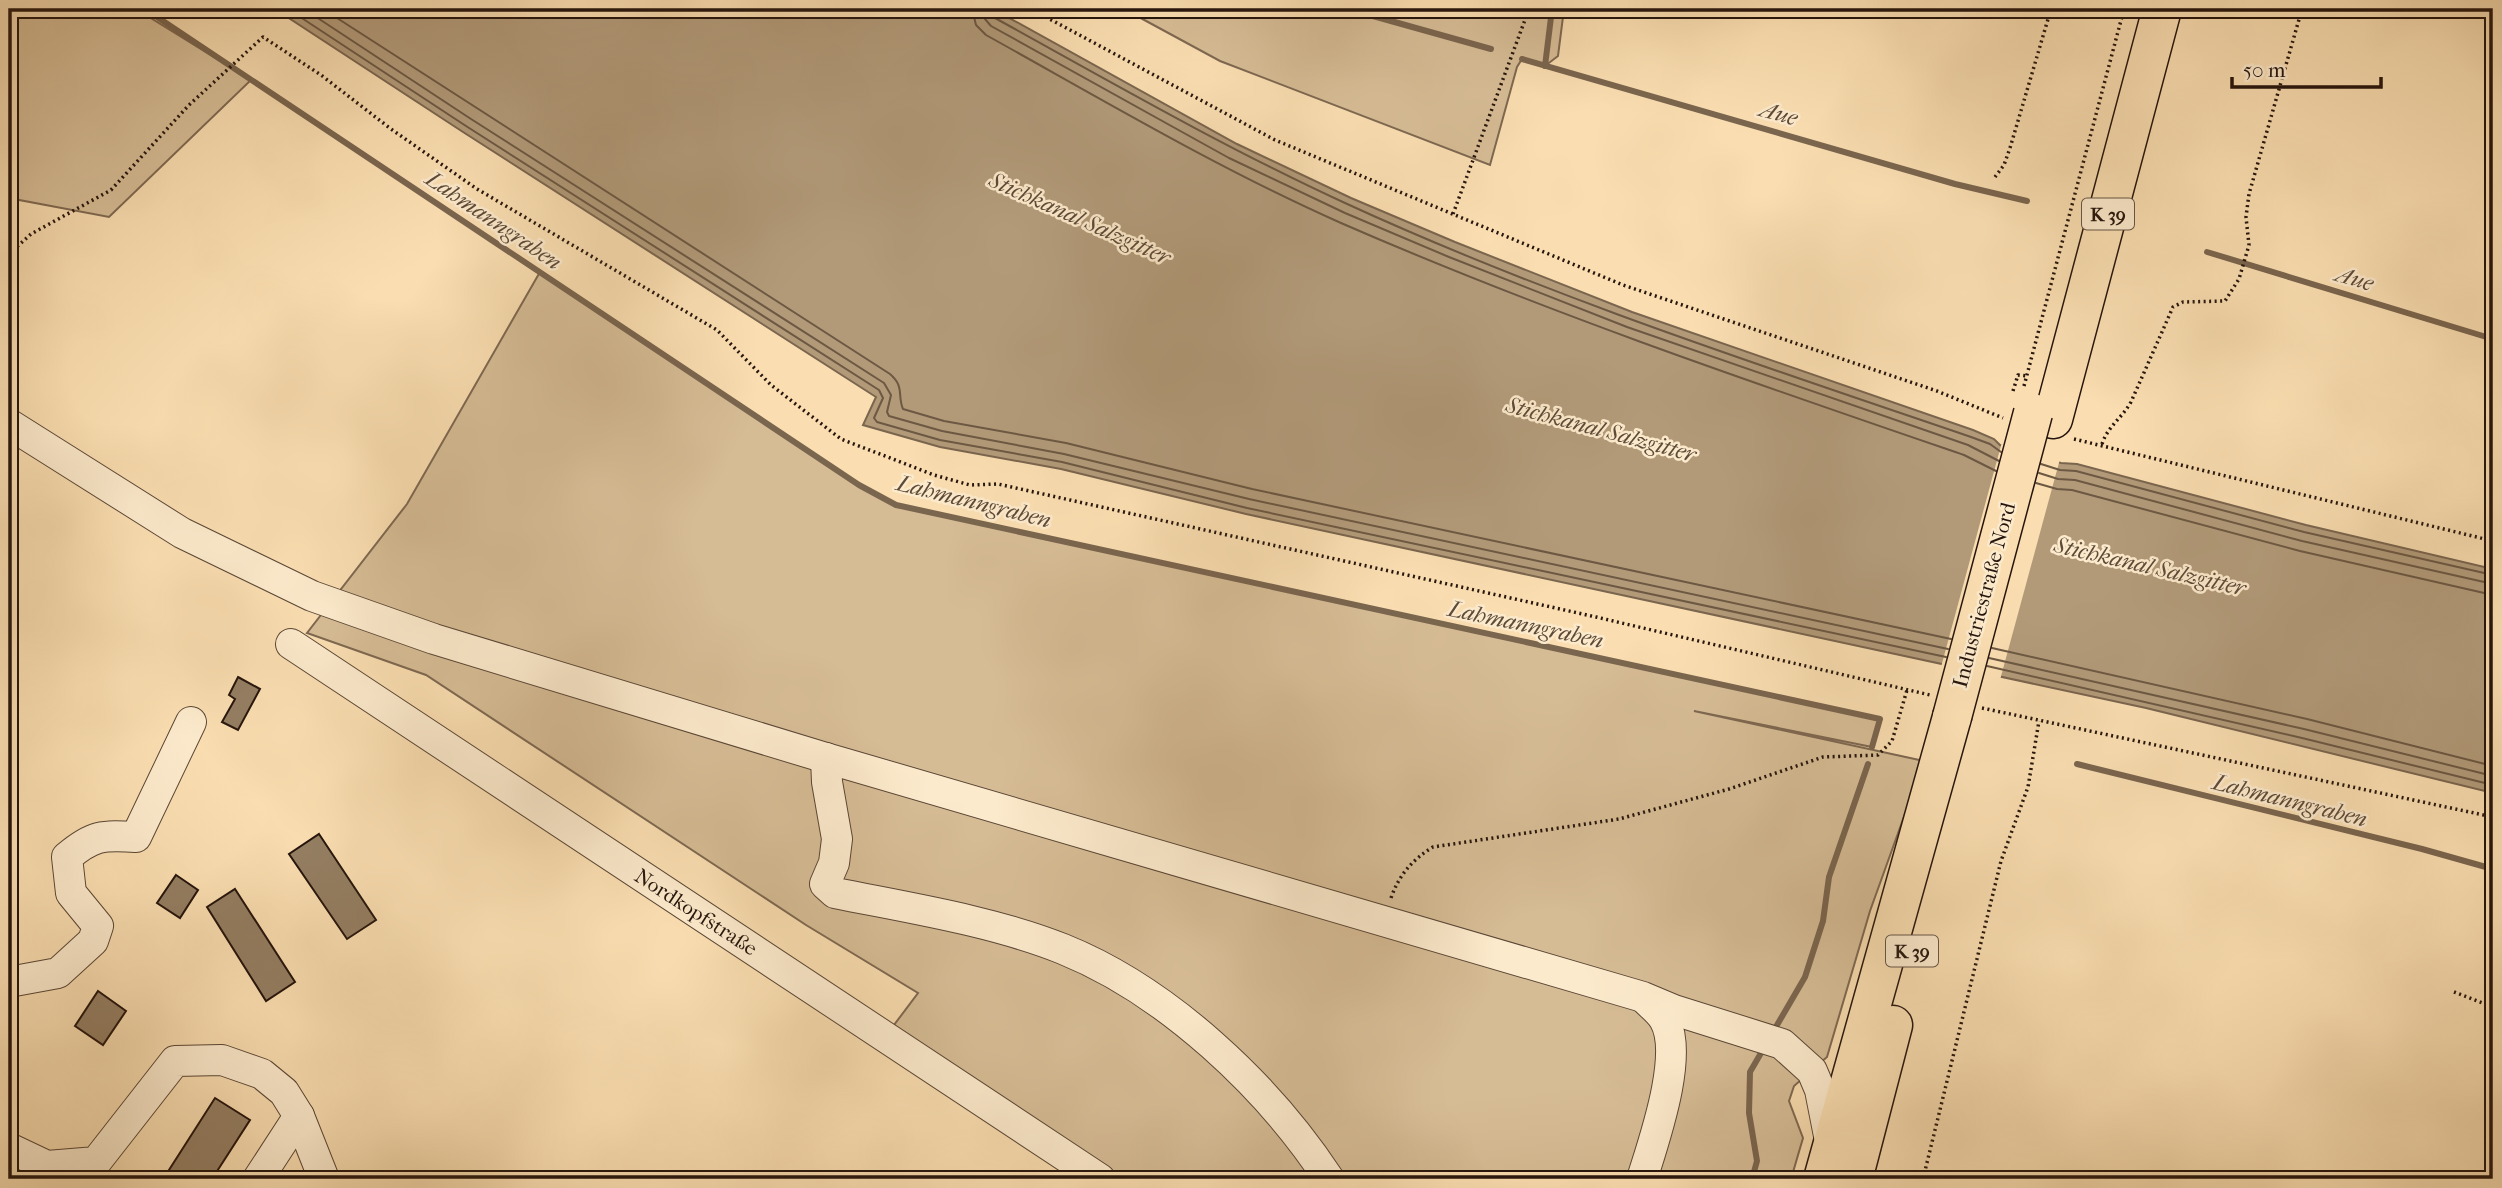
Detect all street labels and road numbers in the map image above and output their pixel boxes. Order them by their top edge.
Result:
road number: K 39 [2082,198,2134,230]
street label: Industriestraße Nord [1948,499,2020,690]
street label: Nordkopfstraße [630,863,762,961]
road number: K 39 [1886,936,1938,967]

